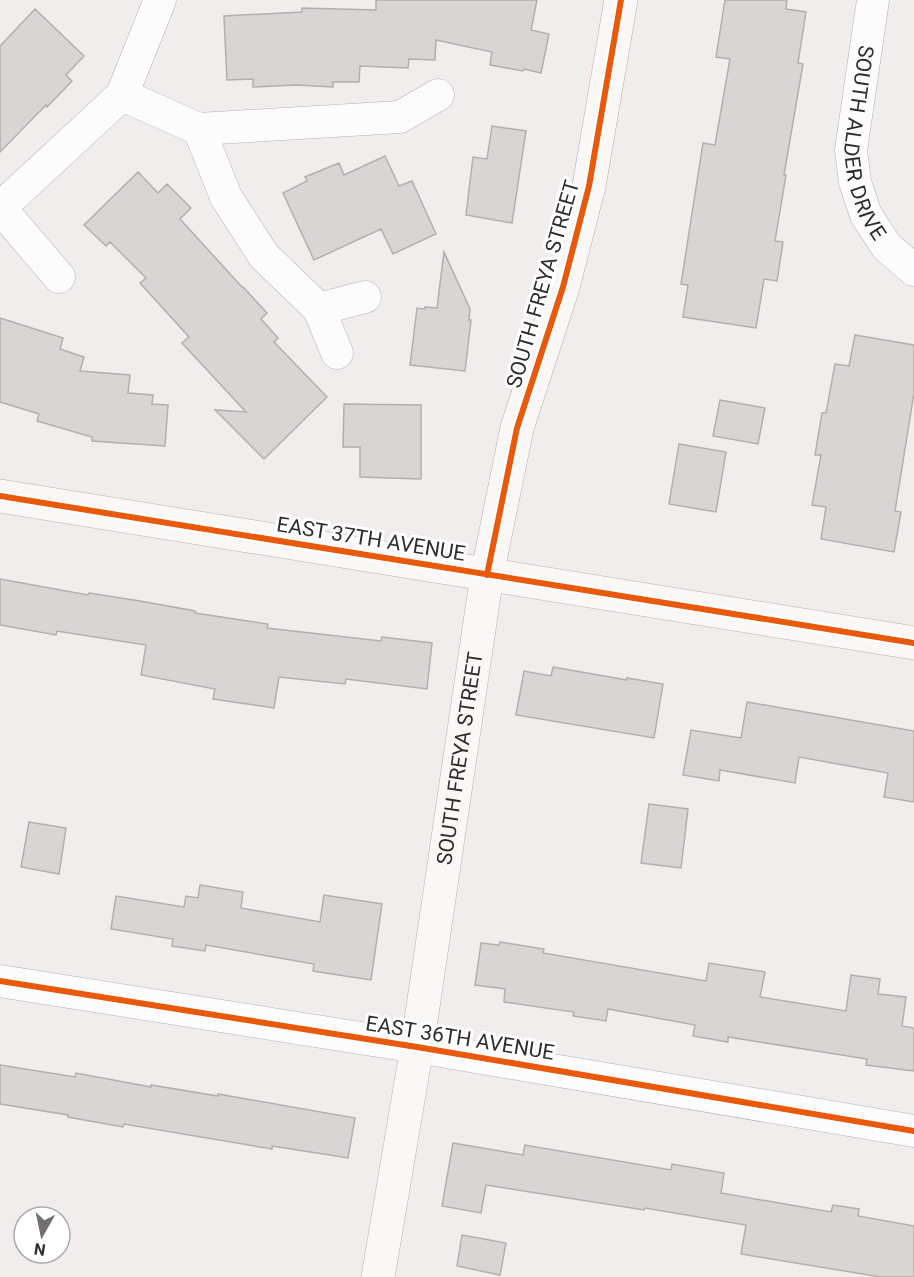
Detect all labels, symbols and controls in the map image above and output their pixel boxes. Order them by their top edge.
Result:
street label: SOUTH ALDER DRIVE [838,44,891,244]
street label: SOUTH FREYA STREET [502,177,584,391]
street label: EAST 37TH AVENUE [275,512,467,566]
street label: SOUTH FREYA STREET [432,650,487,866]
street label: EAST 36TH AVENUE [364,1011,556,1065]
north arrow [12,1205,72,1265]
text: N [33,1239,47,1260]

